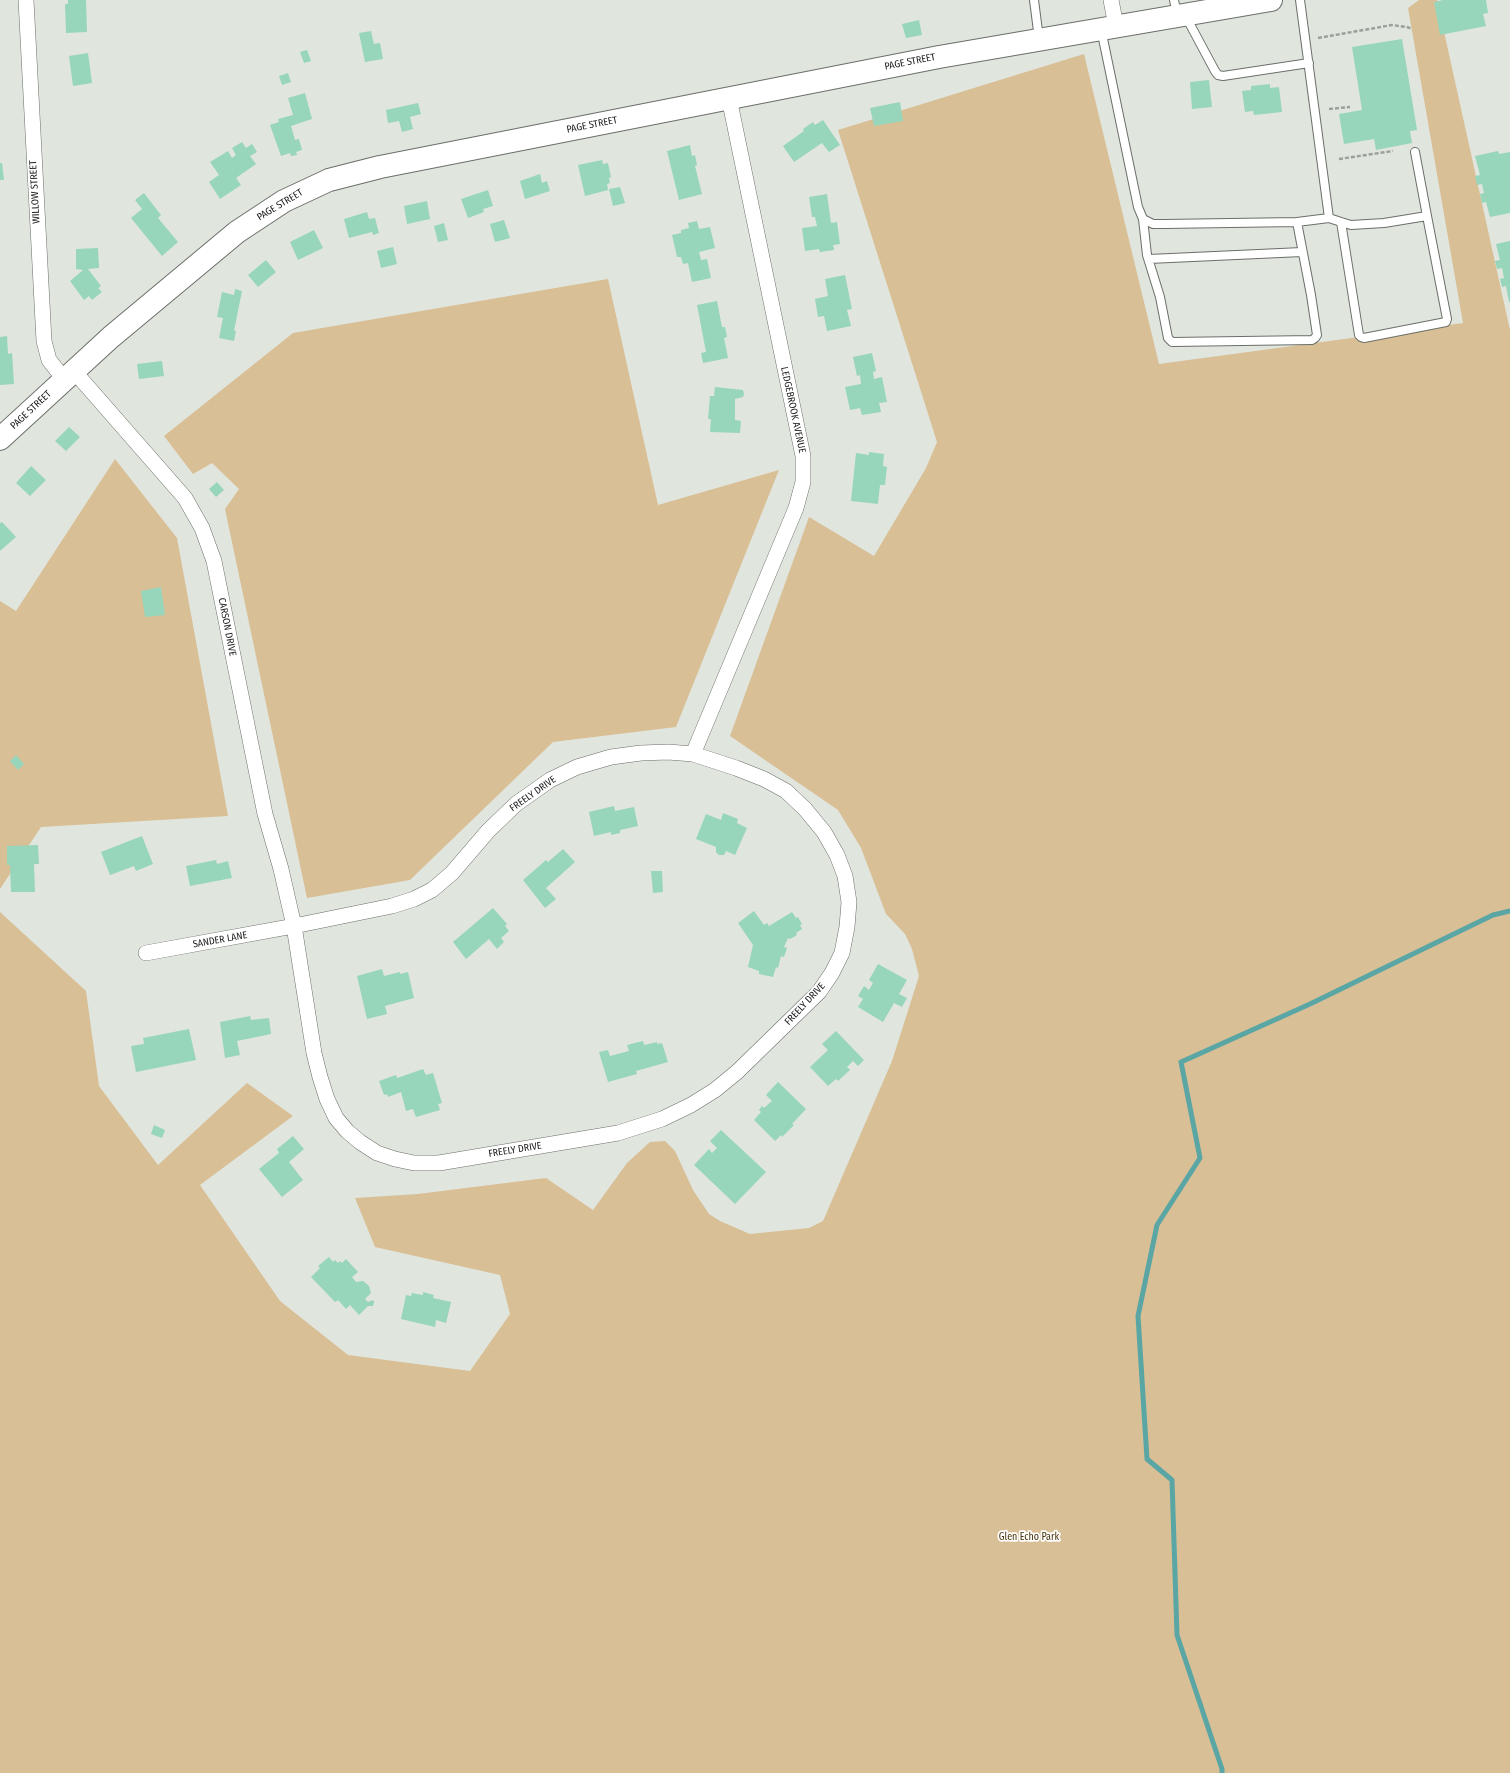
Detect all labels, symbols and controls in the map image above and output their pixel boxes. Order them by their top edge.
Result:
street label: PAGE STREET [884,51,936,73]
street label: PAGE STREET [566,114,618,136]
street label: WILLOW STREET [27,160,43,224]
street label: PAGE STREET [255,187,305,223]
street label: LEDGEBROOK AVENUE [778,366,808,454]
street label: PAGE STREET [8,388,54,432]
street label: CARSON DRIVE [215,597,239,657]
street label: FREELY DRIVE [508,774,558,814]
street label: SANDER LANE [192,929,248,951]
street label: FREELY DRIVE [782,980,828,1028]
street label: FREELY DRIVE [488,1140,542,1160]
park label: Glen Echo Park [999,1531,1059,1543]

